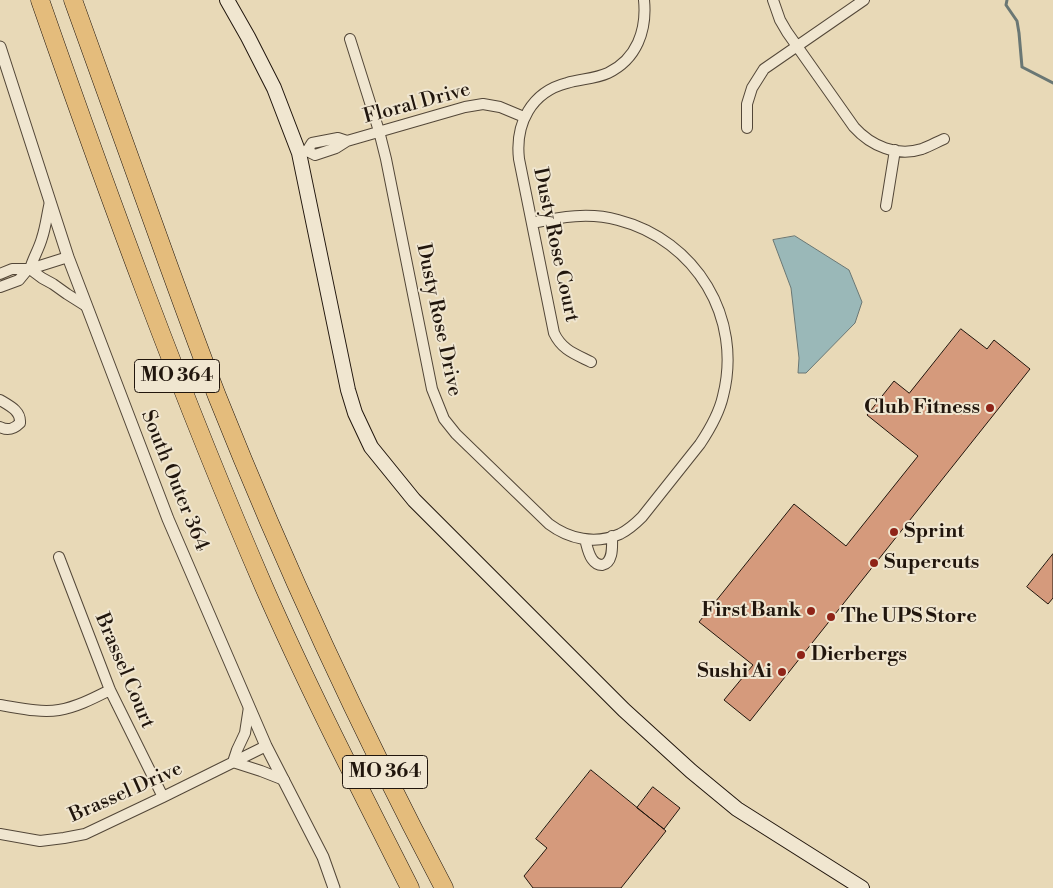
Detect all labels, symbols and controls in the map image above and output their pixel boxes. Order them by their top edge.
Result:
street label: Floral Drive [361,78,473,130]
street label: Dusty Rose Court [527,166,583,324]
street label: Dusty Rose Drive [410,241,466,399]
road number: MO 364 [134,360,220,392]
place label: Club Fitness [864,396,980,420]
marker: Club Fitness [984,402,996,414]
street label: South Outer 364 [135,407,213,555]
place label: Sprint [904,520,964,544]
marker: Sprint [888,526,900,538]
place label: Supercuts [884,551,979,575]
marker: Supercuts [868,557,880,569]
place label: First Bank [701,599,801,623]
marker: First Bank [805,605,817,617]
place label: The UPS Store [841,605,977,629]
street label: Brassel Court [89,610,159,732]
marker: The UPS Store [825,611,837,623]
place label: Dierbergs [811,643,907,667]
marker: Dierbergs [795,649,807,661]
place label: Sushi Ai [697,660,772,684]
marker: Sushi Ai [776,666,788,678]
road number: MO 364 [342,756,428,789]
street label: Brassel Drive [66,757,186,829]

